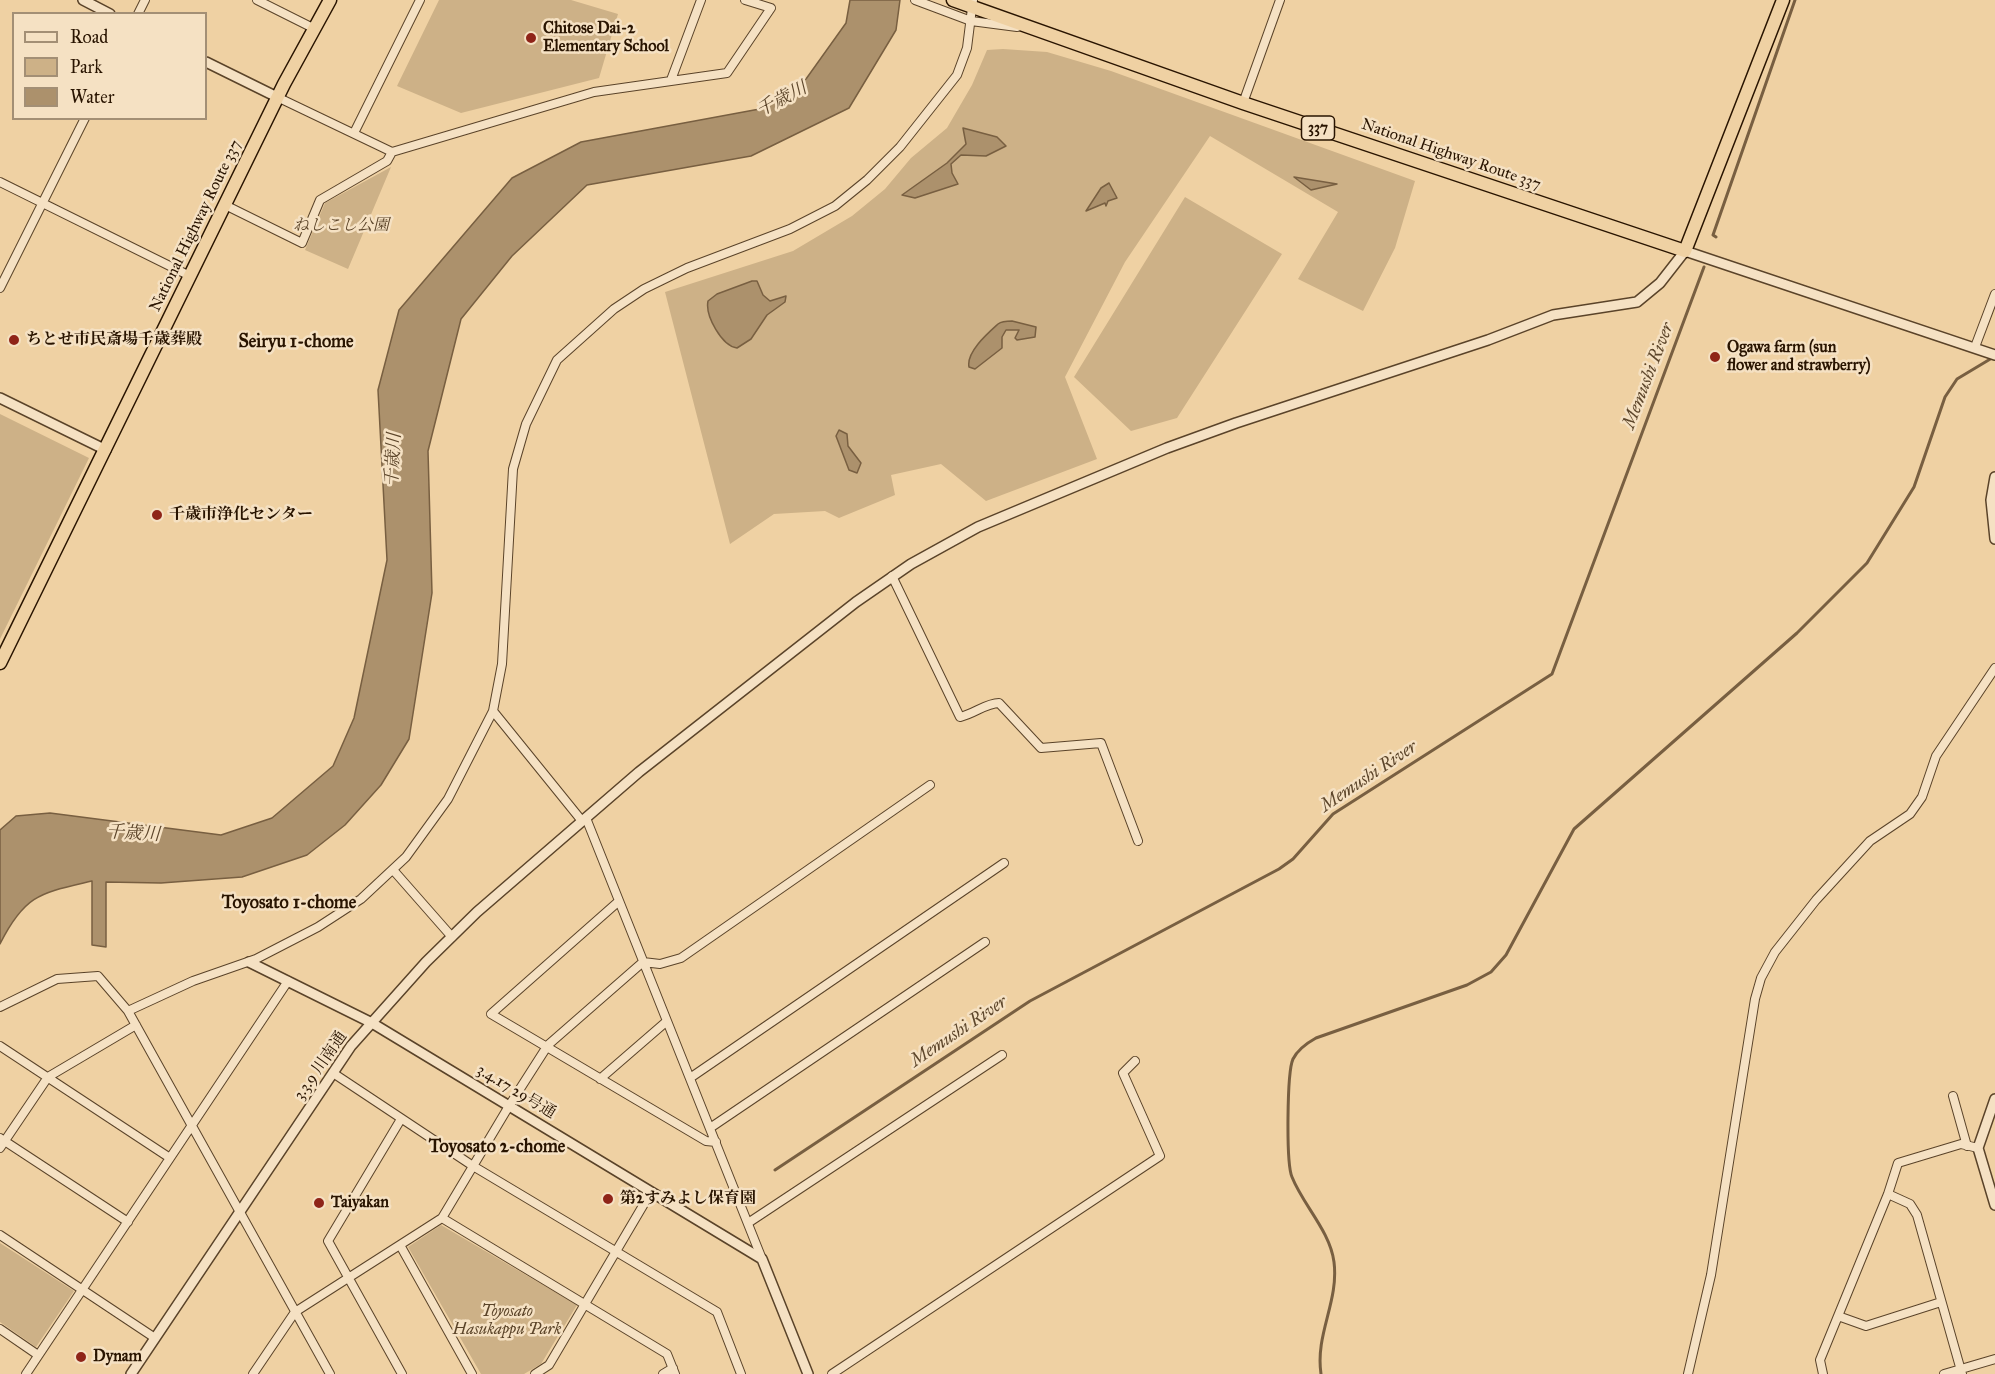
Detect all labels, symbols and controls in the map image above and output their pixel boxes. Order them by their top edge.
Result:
legend [12,12,207,120]
place label: Chitose Dai-2 Elementary School [543,19,669,57]
text: Road [70,26,108,48]
marker: Chitose Dai-2 Elementary School [524,31,538,45]
text: Park [70,56,103,78]
water label: 千歳川 [753,78,811,122]
text: Water [70,86,114,108]
street label: National Highway Route 337 [1359,115,1543,195]
road number: 337 [1302,116,1334,140]
street label: National Highway Route 337 [146,137,246,315]
park label: ねしこし公園 [293,216,389,236]
water label: Memushi River [1619,320,1679,432]
place label: ちとせ市民斎場千歳葬殿 [26,330,202,350]
district label: Seiryu 1-chome [238,332,354,354]
marker: ちとせ市民斎場千歳葬殿 [7,333,21,347]
place label: Ogawa farm (sun flower and strawberry) [1727,338,1871,376]
marker: Ogawa farm (sun flower and strawberry) [1708,350,1722,364]
water label: 千歳川 [382,432,406,488]
place label: 千歳市浄化センター [169,505,313,525]
marker: 千歳市浄化センター [150,508,164,522]
water label: Memushi River [1317,737,1421,817]
water label: 千歳川 [105,822,161,846]
district label: Toyosato 1-chome [222,893,356,915]
water label: Memushi River [907,992,1011,1072]
street label: 3.3.9 川南通 [290,1028,352,1104]
street label: 3.4.17 29号通 [473,1061,559,1123]
district label: Toyosato 2-chome [429,1137,565,1159]
place label: 第2すみよし保育園 [620,1189,756,1209]
marker: 第2すみよし保育園 [601,1192,615,1206]
place label: Taiyakan [331,1193,389,1213]
marker: Taiyakan [312,1196,326,1210]
park label: Toyosato Hasukappu Park [453,1302,561,1340]
place label: Dynam [93,1347,142,1367]
marker: Dynam [74,1350,88,1364]

